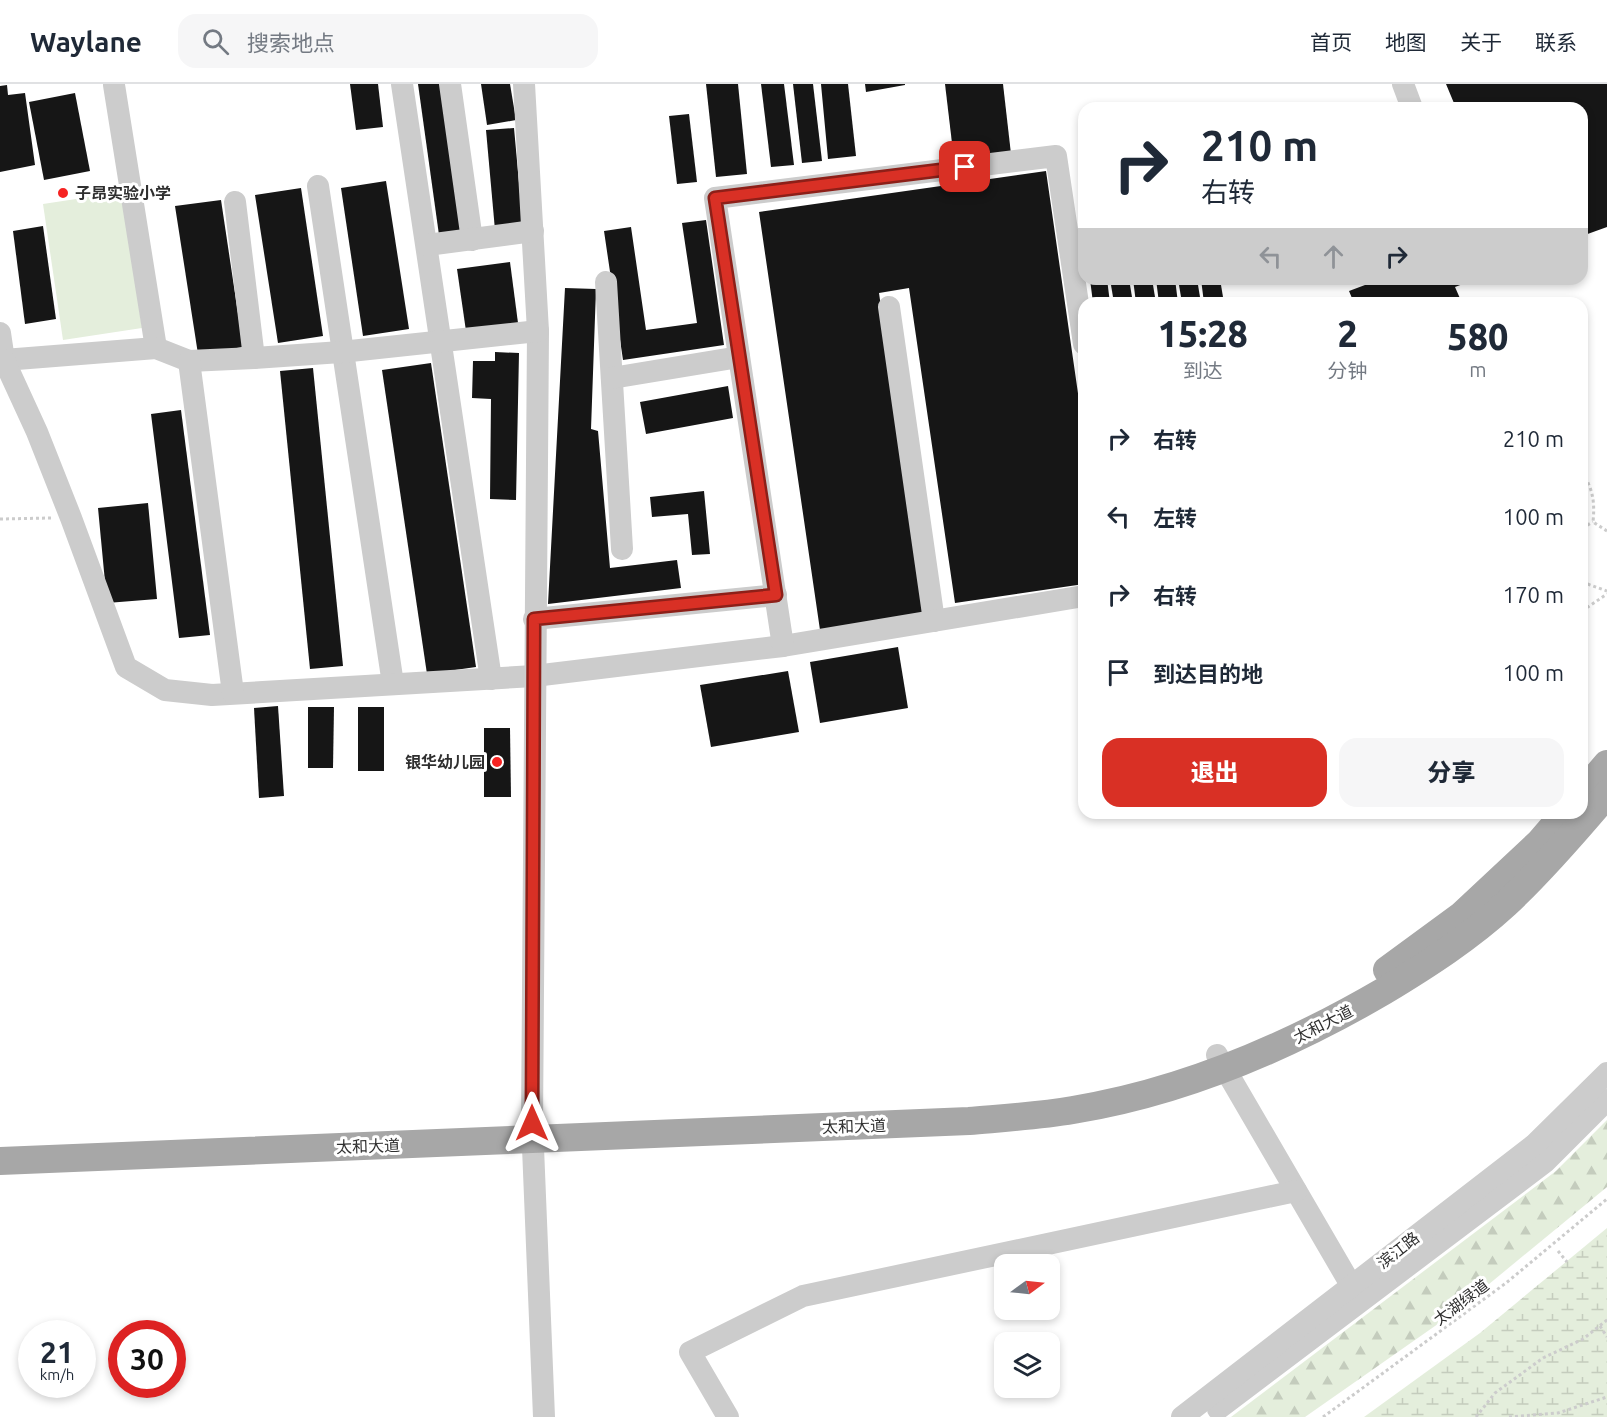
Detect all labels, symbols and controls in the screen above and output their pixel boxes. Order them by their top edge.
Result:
search box [178,14,598,68]
icon: search [199,25,232,58]
text: Waylane [30,26,142,57]
text: 搜索地点 [247,30,335,55]
text: 首页 [1310,30,1352,54]
text: 地图 [1385,30,1427,54]
text: 关于 [1460,30,1502,54]
text: 联系 [1535,30,1577,54]
text: 210 m [1201,122,1318,169]
icon: right [1102,126,1180,204]
pin [939,141,990,192]
icon: arrive [948,150,981,183]
text: 右转 [1201,177,1255,207]
place label: 子昂实验小学 [75,184,171,202]
marker: 子昂实验小学 [56,186,70,200]
icon: left [1254,240,1287,273]
icon: ahead [1317,240,1350,273]
icon: right [1380,240,1413,273]
text: 15:28 [1158,313,1248,354]
text: 2 [1337,313,1358,354]
text: 580 [1447,316,1508,357]
text: m [1469,358,1486,381]
text: 到达 [1183,359,1223,382]
text: 分钟 [1328,359,1368,382]
icon: right [1102,422,1135,455]
text: 210 m [1503,426,1564,451]
text: 右转 [1153,427,1197,452]
icon: left [1102,500,1135,533]
text: 100 m [1503,504,1564,529]
text: 左转 [1153,505,1197,530]
icon: right [1102,578,1135,611]
text: 170 m [1503,582,1564,607]
text: 右转 [1153,583,1197,608]
icon: arrive [1102,656,1135,689]
text: 100 m [1503,660,1564,685]
text: 到达目的地 [1153,661,1263,686]
button: 退出 [1102,738,1327,807]
button: 分享 [1339,738,1564,807]
place label: 银华幼儿园 [405,753,485,771]
marker: 银华幼儿园 [490,755,504,769]
street label: 太和大道 [1290,1001,1356,1047]
position arrow [500,1091,564,1155]
street label: 太和大道 [822,1116,886,1136]
street label: 太和大道 [336,1136,400,1156]
street label: 滨江路 [1374,1228,1422,1272]
north arrow [994,1254,1060,1320]
map controls [994,1254,1060,1398]
street label: 太湖绿道 [1430,1276,1492,1328]
speed limit sign: 30 [108,1320,186,1398]
button: layers [994,1332,1060,1398]
text: 21 [40,1335,74,1369]
text: km/h [40,1366,74,1383]

